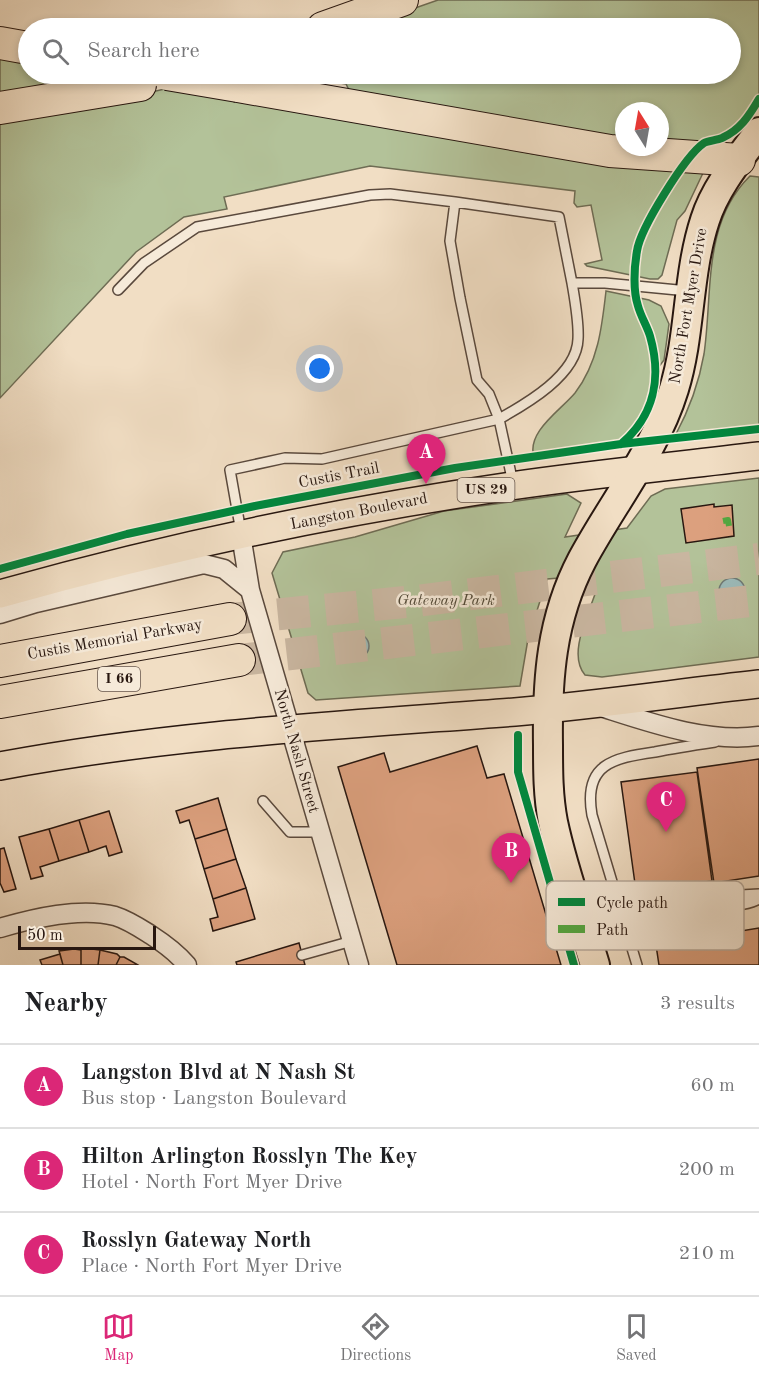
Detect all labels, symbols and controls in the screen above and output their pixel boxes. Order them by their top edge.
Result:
search box [18,18,741,84]
icon: search [39,35,72,68]
text: Search here [87,40,200,62]
north arrow [615,102,669,156]
street label: North Fort Myer Drive [667,227,711,385]
your location [305,354,334,383]
pin: A [406,434,446,484]
street label: Custis Trail [297,460,381,492]
road number: US 29 [458,478,514,502]
street label: Langston Boulevard [289,491,429,533]
park label: Gateway Park [397,593,495,609]
street label: Custis Memorial Parkway [26,617,204,663]
road number: I 66 [98,667,140,691]
street label: North Nash Street [271,687,321,815]
pin: C [646,782,686,832]
pin: B [492,834,530,883]
legend [546,881,744,950]
text: Cycle path [596,896,668,912]
scale bar [18,923,156,950]
text: Path [596,923,629,939]
text: 50 m [27,928,63,944]
text: Nearby [24,991,108,1017]
text: 3 results [660,994,735,1014]
text: Langston Blvd at N Nash St [81,1062,355,1084]
text: A [36,1076,51,1096]
text: 60 m [690,1076,735,1096]
text: Bus stop · Langston Boulevard [81,1089,347,1109]
text: Hilton Arlington Rosslyn The Key [81,1146,417,1168]
text: B [36,1160,51,1180]
text: 200 m [679,1160,735,1180]
text: Hotel · North Fort Myer Drive [81,1173,342,1193]
text: Rosslyn Gateway North [81,1230,311,1252]
text: C [37,1244,50,1264]
text: 210 m [679,1244,735,1264]
text: Place · North Fort Myer Drive [81,1257,342,1277]
tab: Map [102,1310,135,1366]
tab: Directions [340,1310,411,1366]
tab: Saved [616,1310,657,1366]

